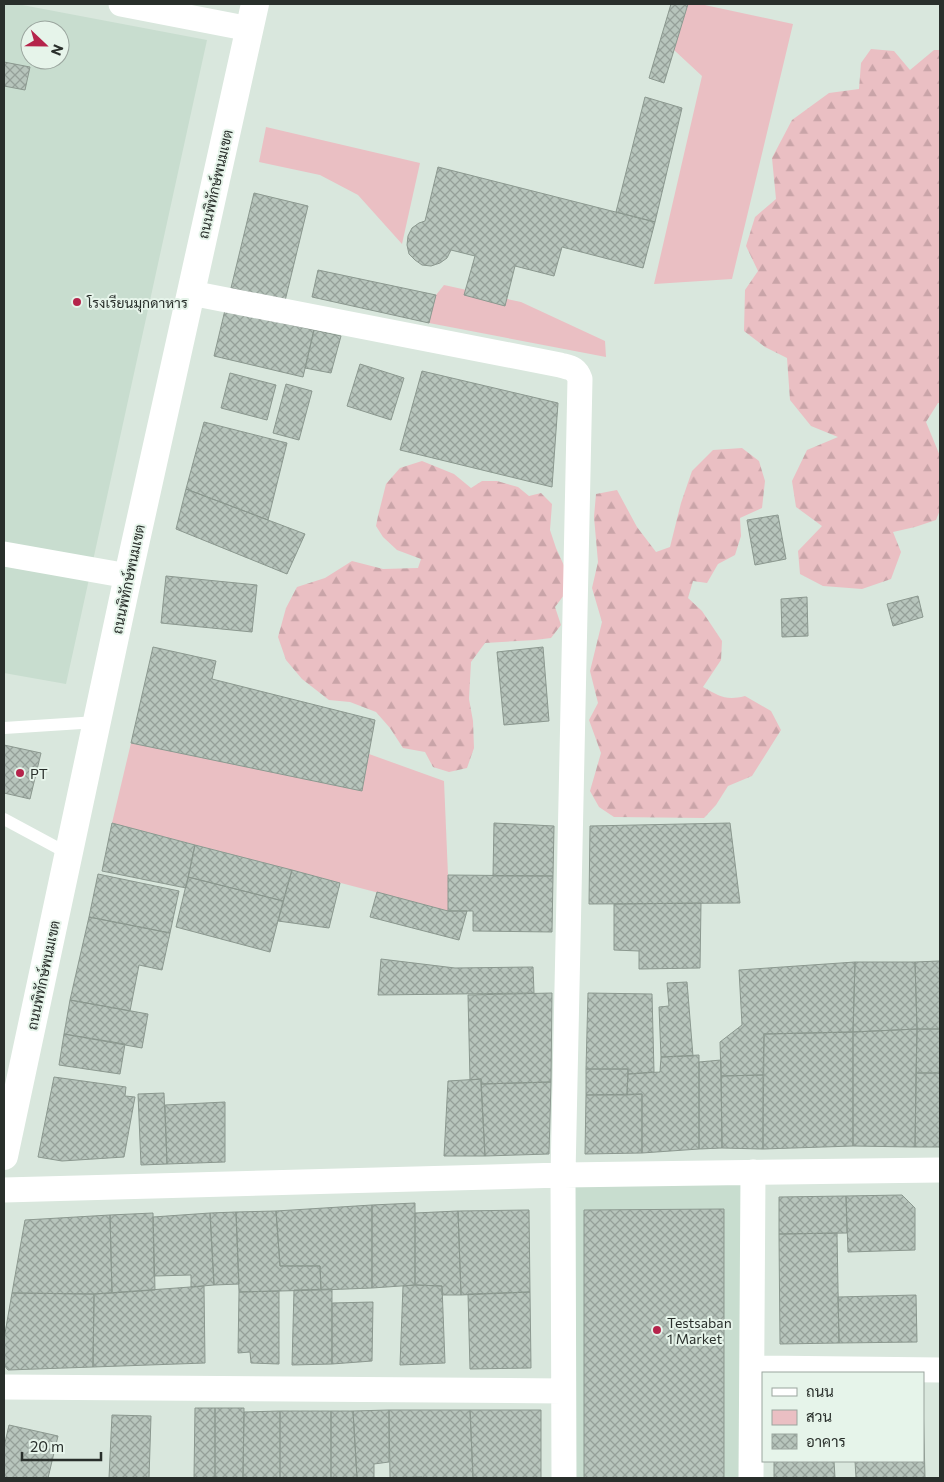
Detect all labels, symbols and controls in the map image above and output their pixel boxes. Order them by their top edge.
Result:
north arrow [20,20,70,70]
text: N [48,42,67,58]
street label: ถนนพิทักษ์พนมเขต [194,128,236,240]
place label: โรงเรียนมุกดาหาร [86,294,188,313]
marker: โรงเรียนมุกดาหาร [71,296,83,308]
street label: ถนนพิทักษ์พนมเขต [108,523,148,635]
place label: PT [30,765,48,782]
marker: PT [14,767,26,779]
street label: ถนนพิทักษ์พนมเขต [23,919,63,1031]
place label: Testsaban 1 Market [667,1314,732,1347]
marker: Testsaban 1 Market [651,1324,663,1336]
legend [762,1372,924,1462]
text: ถนน [806,1382,834,1400]
text: สวน [806,1407,832,1425]
scale bar [22,1430,101,1462]
text: อาคาร [806,1432,846,1450]
text: 20 m [30,1437,64,1455]

